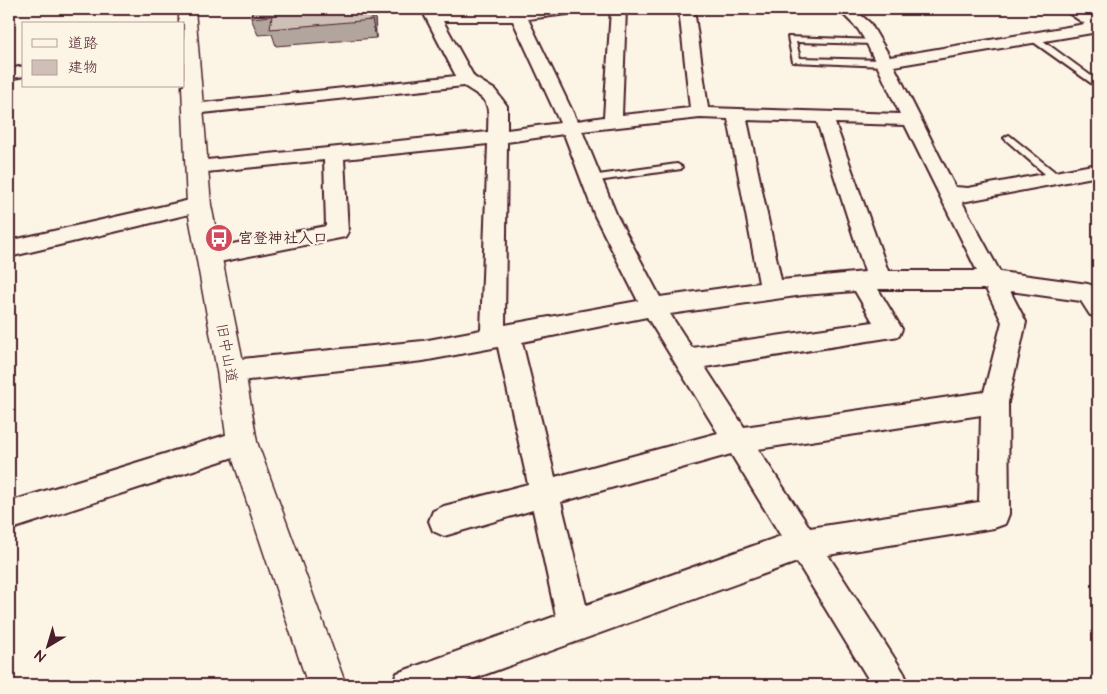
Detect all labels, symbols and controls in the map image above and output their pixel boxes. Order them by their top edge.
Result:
legend [22,22,185,88]
text: 道路 [68,33,98,54]
text: 建物 [68,57,98,78]
bus stop icon: 宮登神社入口 [204,223,234,253]
place label: 宮登神社入口 [238,228,328,249]
street label: 旧中山道 [211,322,242,384]
north arrow [22,622,72,672]
text: N [31,645,50,666]

